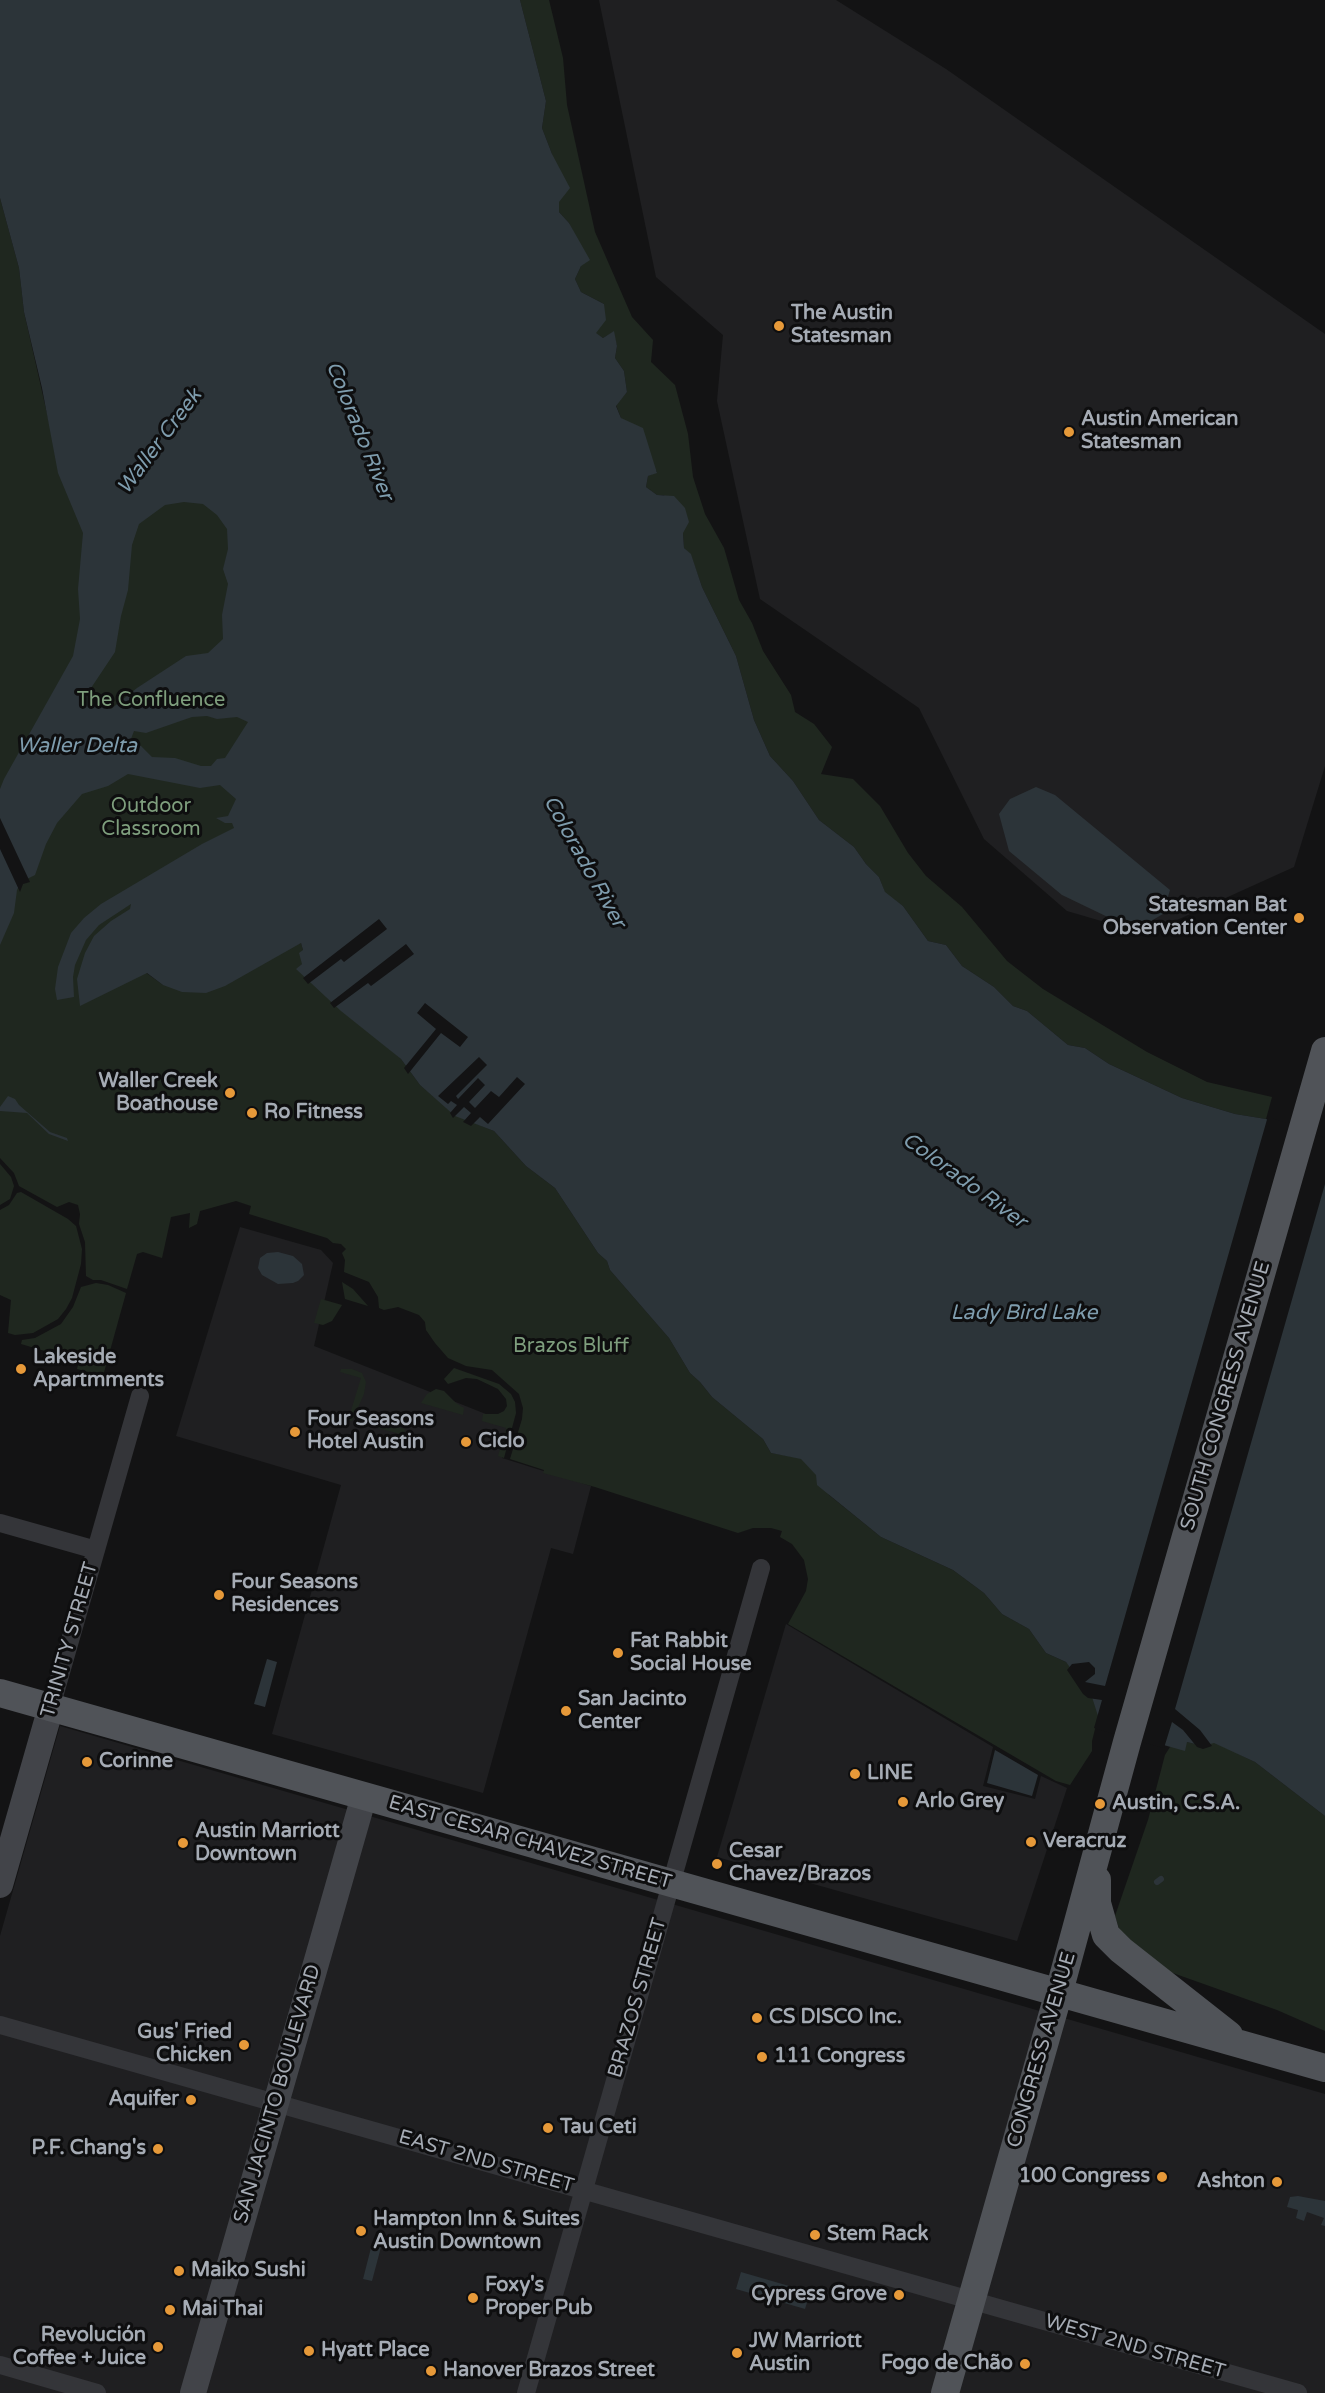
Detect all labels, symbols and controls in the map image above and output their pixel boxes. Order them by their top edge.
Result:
place label: The Austin Statesman [791,302,893,349]
marker: The Austin Statesman [772,319,786,333]
water label: Colorado River [320,358,398,504]
water label: Waller Creek [112,384,208,500]
place label: Austin American Statesman [1081,408,1239,455]
marker: Austin American Statesman [1062,425,1076,439]
park label: The Confluence [77,689,225,713]
water label: Waller Delta [17,733,137,759]
water label: Colorado River [537,791,631,933]
park label: Outdoor Classroom [101,795,201,842]
place label: Statesman Bat Observation Center [1103,894,1287,941]
marker: Statesman Bat Observation Center [1292,911,1306,925]
place label: Waller Creek Boathouse [99,1070,218,1117]
marker: Waller Creek Boathouse [223,1086,237,1100]
place label: Ro Fitness [264,1101,363,1125]
marker: Ro Fitness [245,1106,259,1120]
water label: Colorado River [897,1127,1031,1235]
street label: SOUTH CONGRESS AVENUE [1176,1259,1276,1533]
water label: Lady Bird Lake [951,1300,1097,1326]
park label: Brazos Bluff [513,1335,629,1359]
place label: Lakeside Apartmments [33,1346,164,1393]
marker: Lakeside Apartmments [14,1362,28,1376]
place label: Four Seasons Hotel Austin [307,1408,434,1455]
marker: Four Seasons Hotel Austin [288,1425,302,1439]
place label: Ciclo [478,1430,525,1454]
marker: Ciclo [459,1435,473,1449]
street label: TRINITY STREET [36,1560,104,1720]
place label: Four Seasons Residences [231,1571,358,1618]
marker: Four Seasons Residences [212,1588,226,1602]
place label: Fat Rabbit Social House [630,1630,752,1677]
marker: Fat Rabbit Social House [611,1646,625,1660]
place label: San Jacinto Center [578,1688,687,1735]
marker: San Jacinto Center [559,1704,573,1718]
place label: Corinne [99,1750,173,1774]
marker: Corinne [80,1755,94,1769]
place label: LINE [867,1762,913,1786]
marker: LINE [848,1767,862,1781]
place label: Arlo Grey [915,1790,1004,1814]
street label: EAST CESAR CHAVEZ STREET [386,1791,674,1895]
place label: Austin, C.S.A. [1112,1792,1240,1816]
marker: Arlo Grey [896,1795,910,1809]
marker: Austin, C.S.A. [1093,1797,1107,1811]
place label: Austin Marriott Downtown [195,1820,340,1867]
place label: Veracruz [1043,1830,1126,1854]
marker: Veracruz [1024,1835,1038,1849]
marker: Austin Marriott Downtown [176,1836,190,1850]
place label: Cesar Chavez/Brazos [729,1840,871,1887]
marker: Cesar Chavez/Brazos [710,1857,724,1871]
street label: BRAZOS STREET [604,1915,672,2081]
street label: CONGRESS AVENUE [1003,1949,1081,2151]
street label: SAN JACINTO BOULEVARD [230,1962,326,2226]
place label: CS DISCO Inc. [769,2006,902,2030]
marker: CS DISCO Inc. [750,2011,764,2025]
place label: Gus' Fried Chicken [137,2021,232,2068]
marker: Gus' Fried Chicken [237,2038,251,2052]
place label: 111 Congress [774,2045,905,2069]
marker: 111 Congress [755,2050,769,2064]
place label: Aquifer [109,2088,179,2112]
marker: Aquifer [184,2093,198,2107]
place label: Tau Ceti [560,2116,637,2140]
marker: Tau Ceti [541,2121,555,2135]
street label: EAST 2ND STREET [396,2125,576,2199]
place label: P.F. Chang's [32,2137,146,2161]
marker: P.F. Chang's [151,2142,165,2156]
place label: 100 Congress [1019,2165,1150,2189]
marker: 100 Congress [1155,2170,1169,2184]
place label: Ashton [1197,2170,1265,2194]
marker: Ashton [1270,2175,1284,2189]
place label: Hampton Inn & Suites Austin Downtown [373,2208,580,2255]
place label: Stem Rack [827,2223,928,2247]
marker: Hampton Inn & Suites Austin Downtown [354,2224,368,2238]
marker: Stem Rack [808,2228,822,2242]
place label: Maiko Sushi [191,2259,306,2283]
marker: Maiko Sushi [172,2264,186,2278]
place label: Foxy's Proper Pub [485,2274,593,2321]
place label: Cypress Grove [751,2283,887,2307]
marker: Cypress Grove [892,2288,906,2302]
marker: Foxy's Proper Pub [466,2291,480,2305]
place label: Mai Thai [182,2298,263,2322]
marker: Mai Thai [163,2303,177,2317]
street label: WEST 2ND STREET [1042,2310,1228,2384]
place label: Revolución Coffee + Juice [13,2324,146,2371]
place label: JW Marriott Austin [749,2330,862,2377]
place label: Hyatt Place [321,2339,429,2363]
marker: Revolución Coffee + Juice [151,2340,165,2354]
marker: Hyatt Place [302,2344,316,2358]
marker: JW Marriott Austin [730,2346,744,2360]
place label: Fogo de Chão [881,2352,1013,2376]
marker: Fogo de Chão [1018,2357,1032,2371]
place label: Hanover Brazos Street [443,2359,655,2383]
marker: Hanover Brazos Street [424,2364,438,2378]

